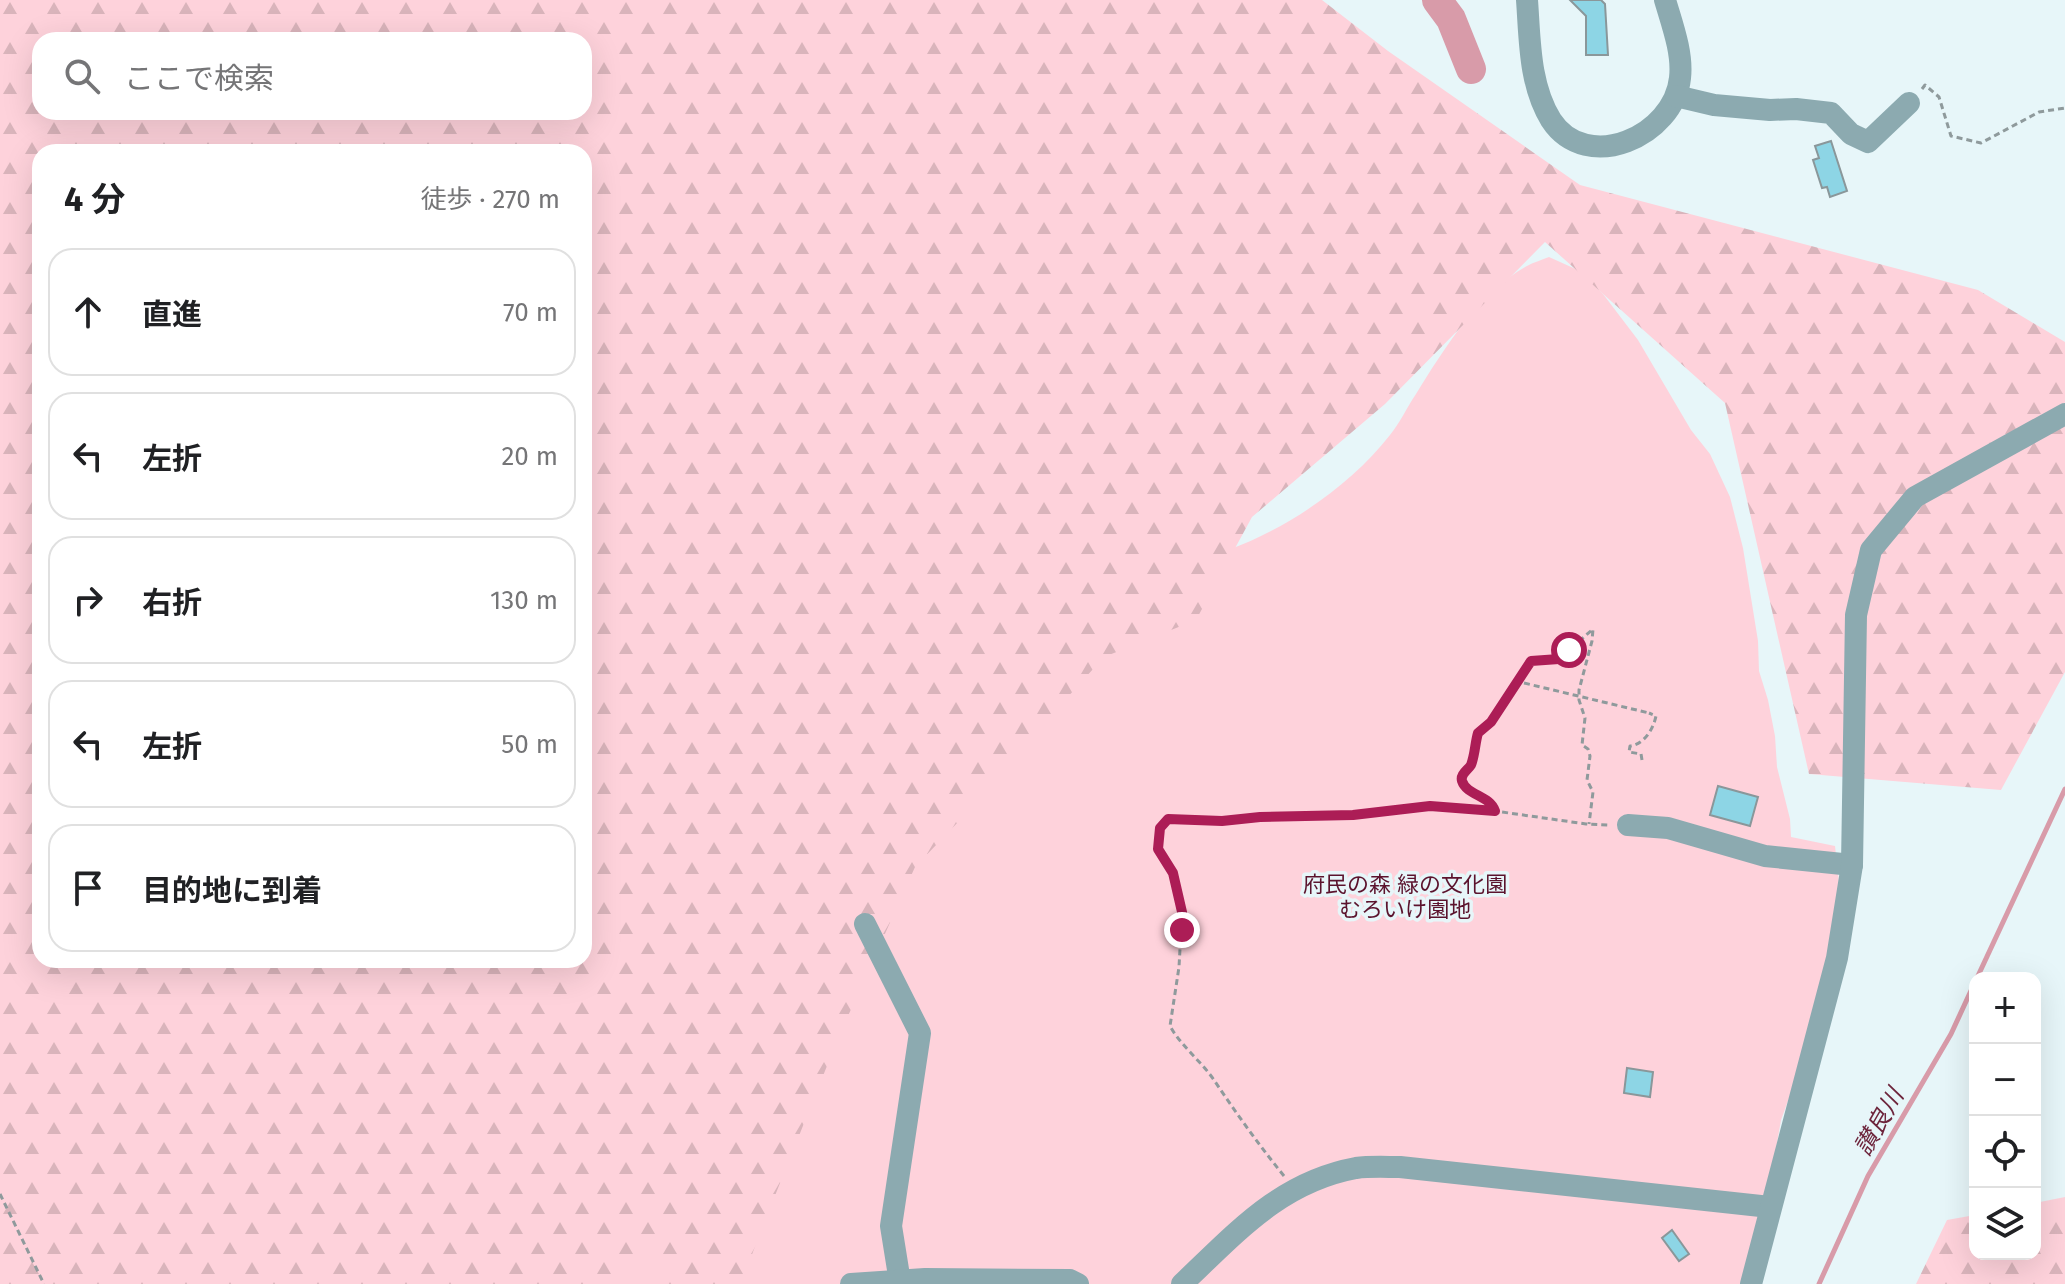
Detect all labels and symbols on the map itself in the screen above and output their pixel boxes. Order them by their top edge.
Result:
route start [1551,632,1587,668]
park label: 府民の森 緑の文化園 むろいけ園地 [1303,871,1507,923]
route end [1164,912,1200,948]
water label: 讃良川 [1849,1081,1911,1160]

